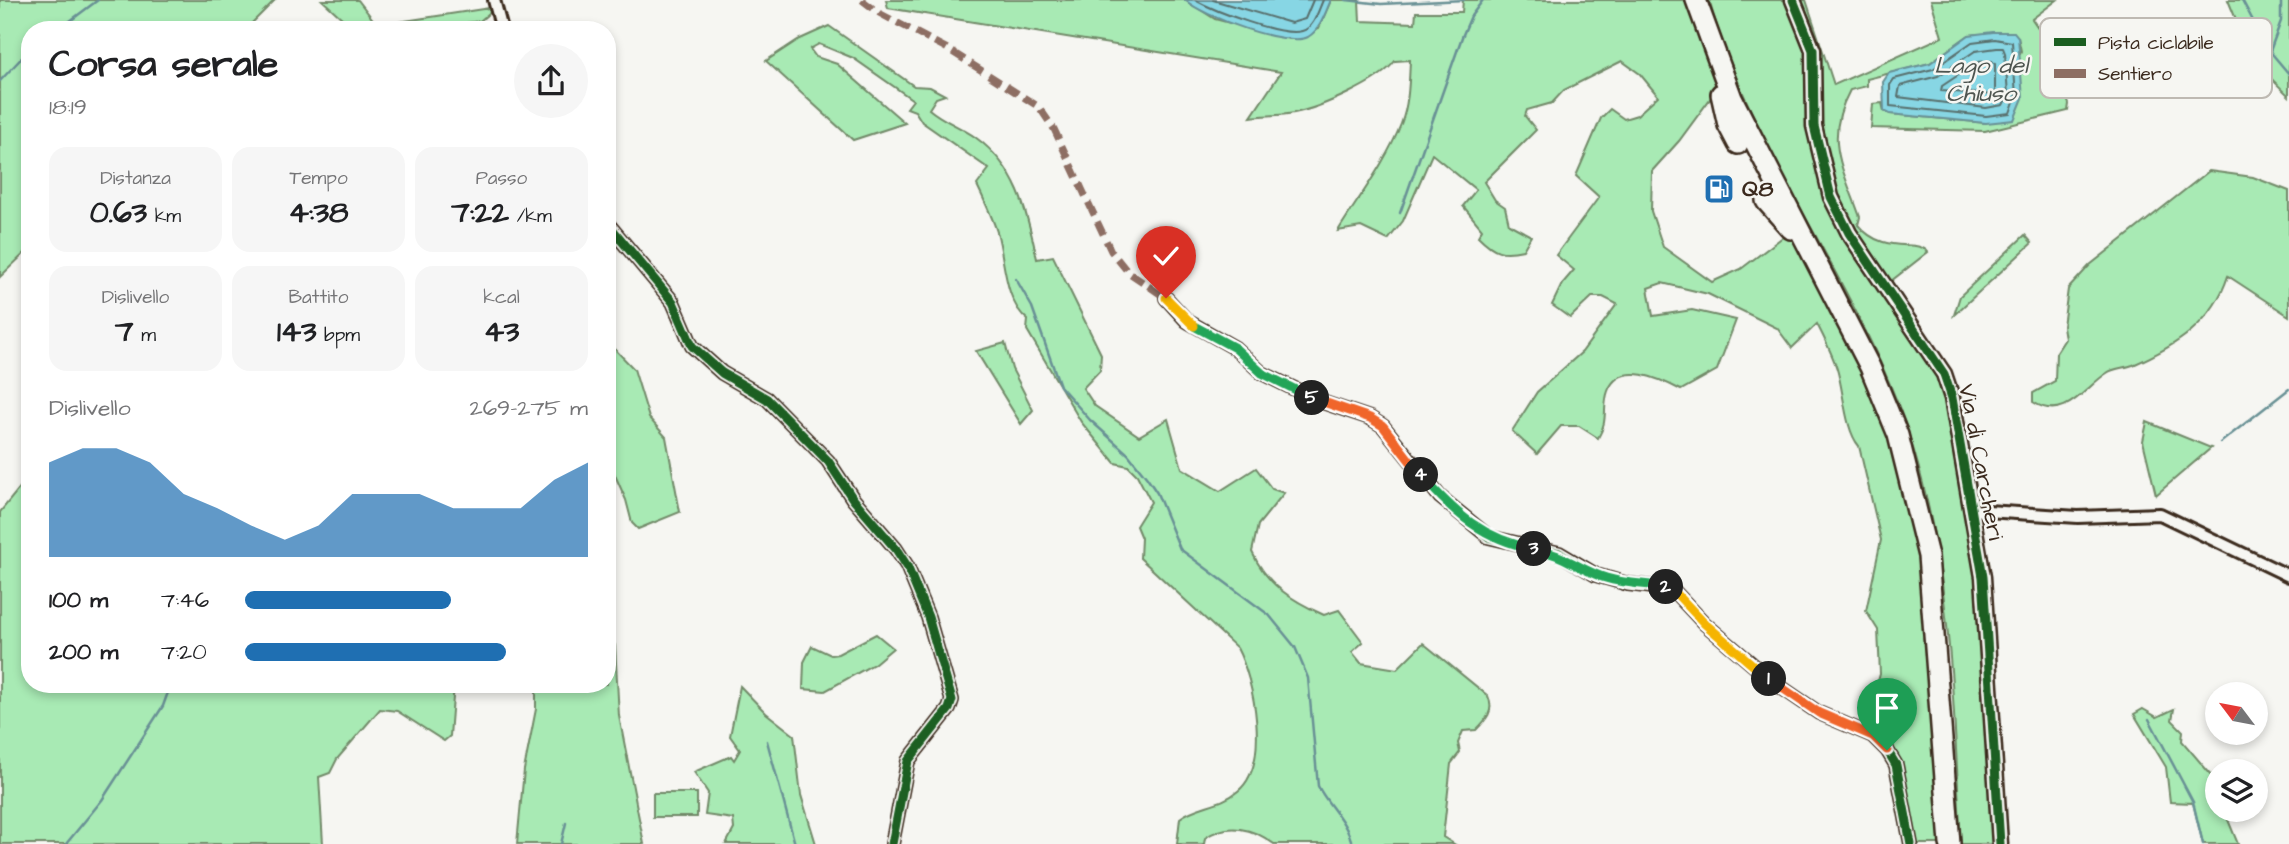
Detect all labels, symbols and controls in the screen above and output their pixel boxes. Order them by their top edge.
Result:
legend [2040,18,2272,98]
text: Pista ciclabile [2098,30,2214,57]
text: Corsa serale [49,39,278,91]
button: share [514,44,588,118]
water label: Lago del Chiuso [1934,49,2031,111]
text: Sentiero [2098,61,2172,88]
text: 18:19 [49,91,87,123]
text: Distanza [100,165,171,192]
text: Tempo [289,165,348,192]
text: Passo [476,165,527,192]
fuel station icon: Q8 [1702,172,1736,206]
place label: Q8 [1742,173,1773,205]
text: 0.63 [90,192,147,234]
text: 4:38 [288,192,349,234]
text: 7:22 [451,192,509,234]
text: km [147,203,181,230]
text: /km [509,203,552,230]
pin [1136,226,1196,298]
icon: check [1147,237,1185,275]
text: Dislivello [102,284,169,311]
text: Battito [289,284,348,311]
text: kcal [483,284,520,311]
text: 7 [115,311,134,353]
text: 143 [277,311,316,353]
text: 43 [484,311,519,353]
text: m [134,322,156,349]
text: bpm [316,322,360,349]
pin: 5 [1294,380,1330,416]
street label: Via di Carcheri [1950,381,2012,543]
text: 5 [1305,384,1318,411]
text: Dislivello [49,392,131,424]
text: 269–275 m [469,392,588,424]
pin: 4 [1404,458,1438,492]
text: 4 [1414,461,1427,488]
pin: 3 [1516,532,1552,566]
text: 3 [1529,535,1538,562]
pin: 2 [1648,570,1684,604]
text: 2 [1660,573,1671,600]
text: 100 m [49,584,108,616]
text: 7:46 [161,584,209,616]
text: 200 m [49,636,118,668]
text: 7:20 [161,636,207,668]
pin: 1 [1752,662,1786,696]
text: 1 [1767,665,1770,692]
pin [1857,678,1917,750]
north arrow [2205,682,2268,746]
map controls [2205,682,2268,822]
icon: arrive [1868,689,1906,727]
button: layers [2205,759,2268,822]

